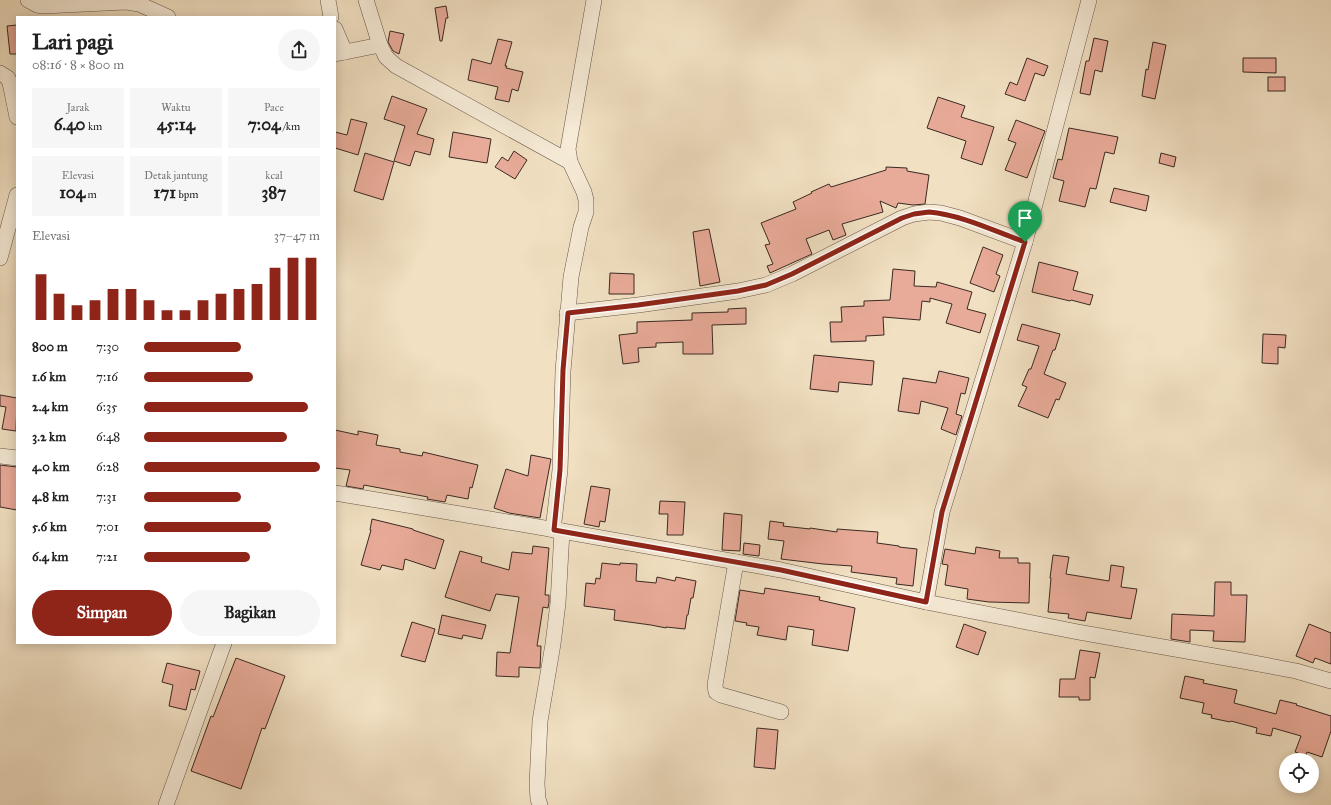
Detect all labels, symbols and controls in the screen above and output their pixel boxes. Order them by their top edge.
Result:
text: Lari pagi [32,28,113,55]
button: share [278,29,320,71]
text: 08:16 · 8 × 800 m [32,57,124,73]
text: Jarak [67,101,89,114]
text: Waktu [161,101,191,114]
text: Pace [264,101,284,114]
text: 6.40 [54,114,86,135]
text: 45:14 [157,114,195,135]
text: 7:04 [248,114,281,135]
text: km [86,120,102,133]
text: /km [281,120,300,133]
text: Elevasi [62,169,94,182]
text: Detak jantung [144,169,208,182]
text: kcal [265,169,283,182]
text: 104 [59,182,85,203]
text: 171 [154,182,176,203]
text: 387 [262,182,286,203]
text: m [85,188,97,201]
text: bpm [176,188,198,201]
pin [1008,201,1042,242]
icon: arrive [1014,207,1036,229]
text: Elevasi [32,228,70,244]
text: 37–47 m [274,228,320,244]
text: 800 m [32,339,68,355]
text: 7:30 [96,339,119,355]
text: 1.6 km [32,369,66,385]
text: 7:16 [96,369,118,385]
text: 2.4 km [32,399,69,415]
text: 6:35 [96,399,117,415]
text: 3.2 km [32,429,66,445]
text: 6:48 [96,429,120,445]
text: 4.0 km [32,459,70,475]
text: 6:28 [96,459,119,475]
text: 4.8 km [32,489,69,505]
text: 7:31 [96,489,117,505]
text: 5.6 km [32,519,67,535]
text: 7:01 [96,519,119,535]
text: 6.4 km [32,549,69,565]
text: 7:21 [96,549,118,565]
button: Simpan [32,590,172,636]
button: Bagikan [180,590,320,636]
map controls [1279,753,1319,793]
button: locate [1279,753,1319,793]

